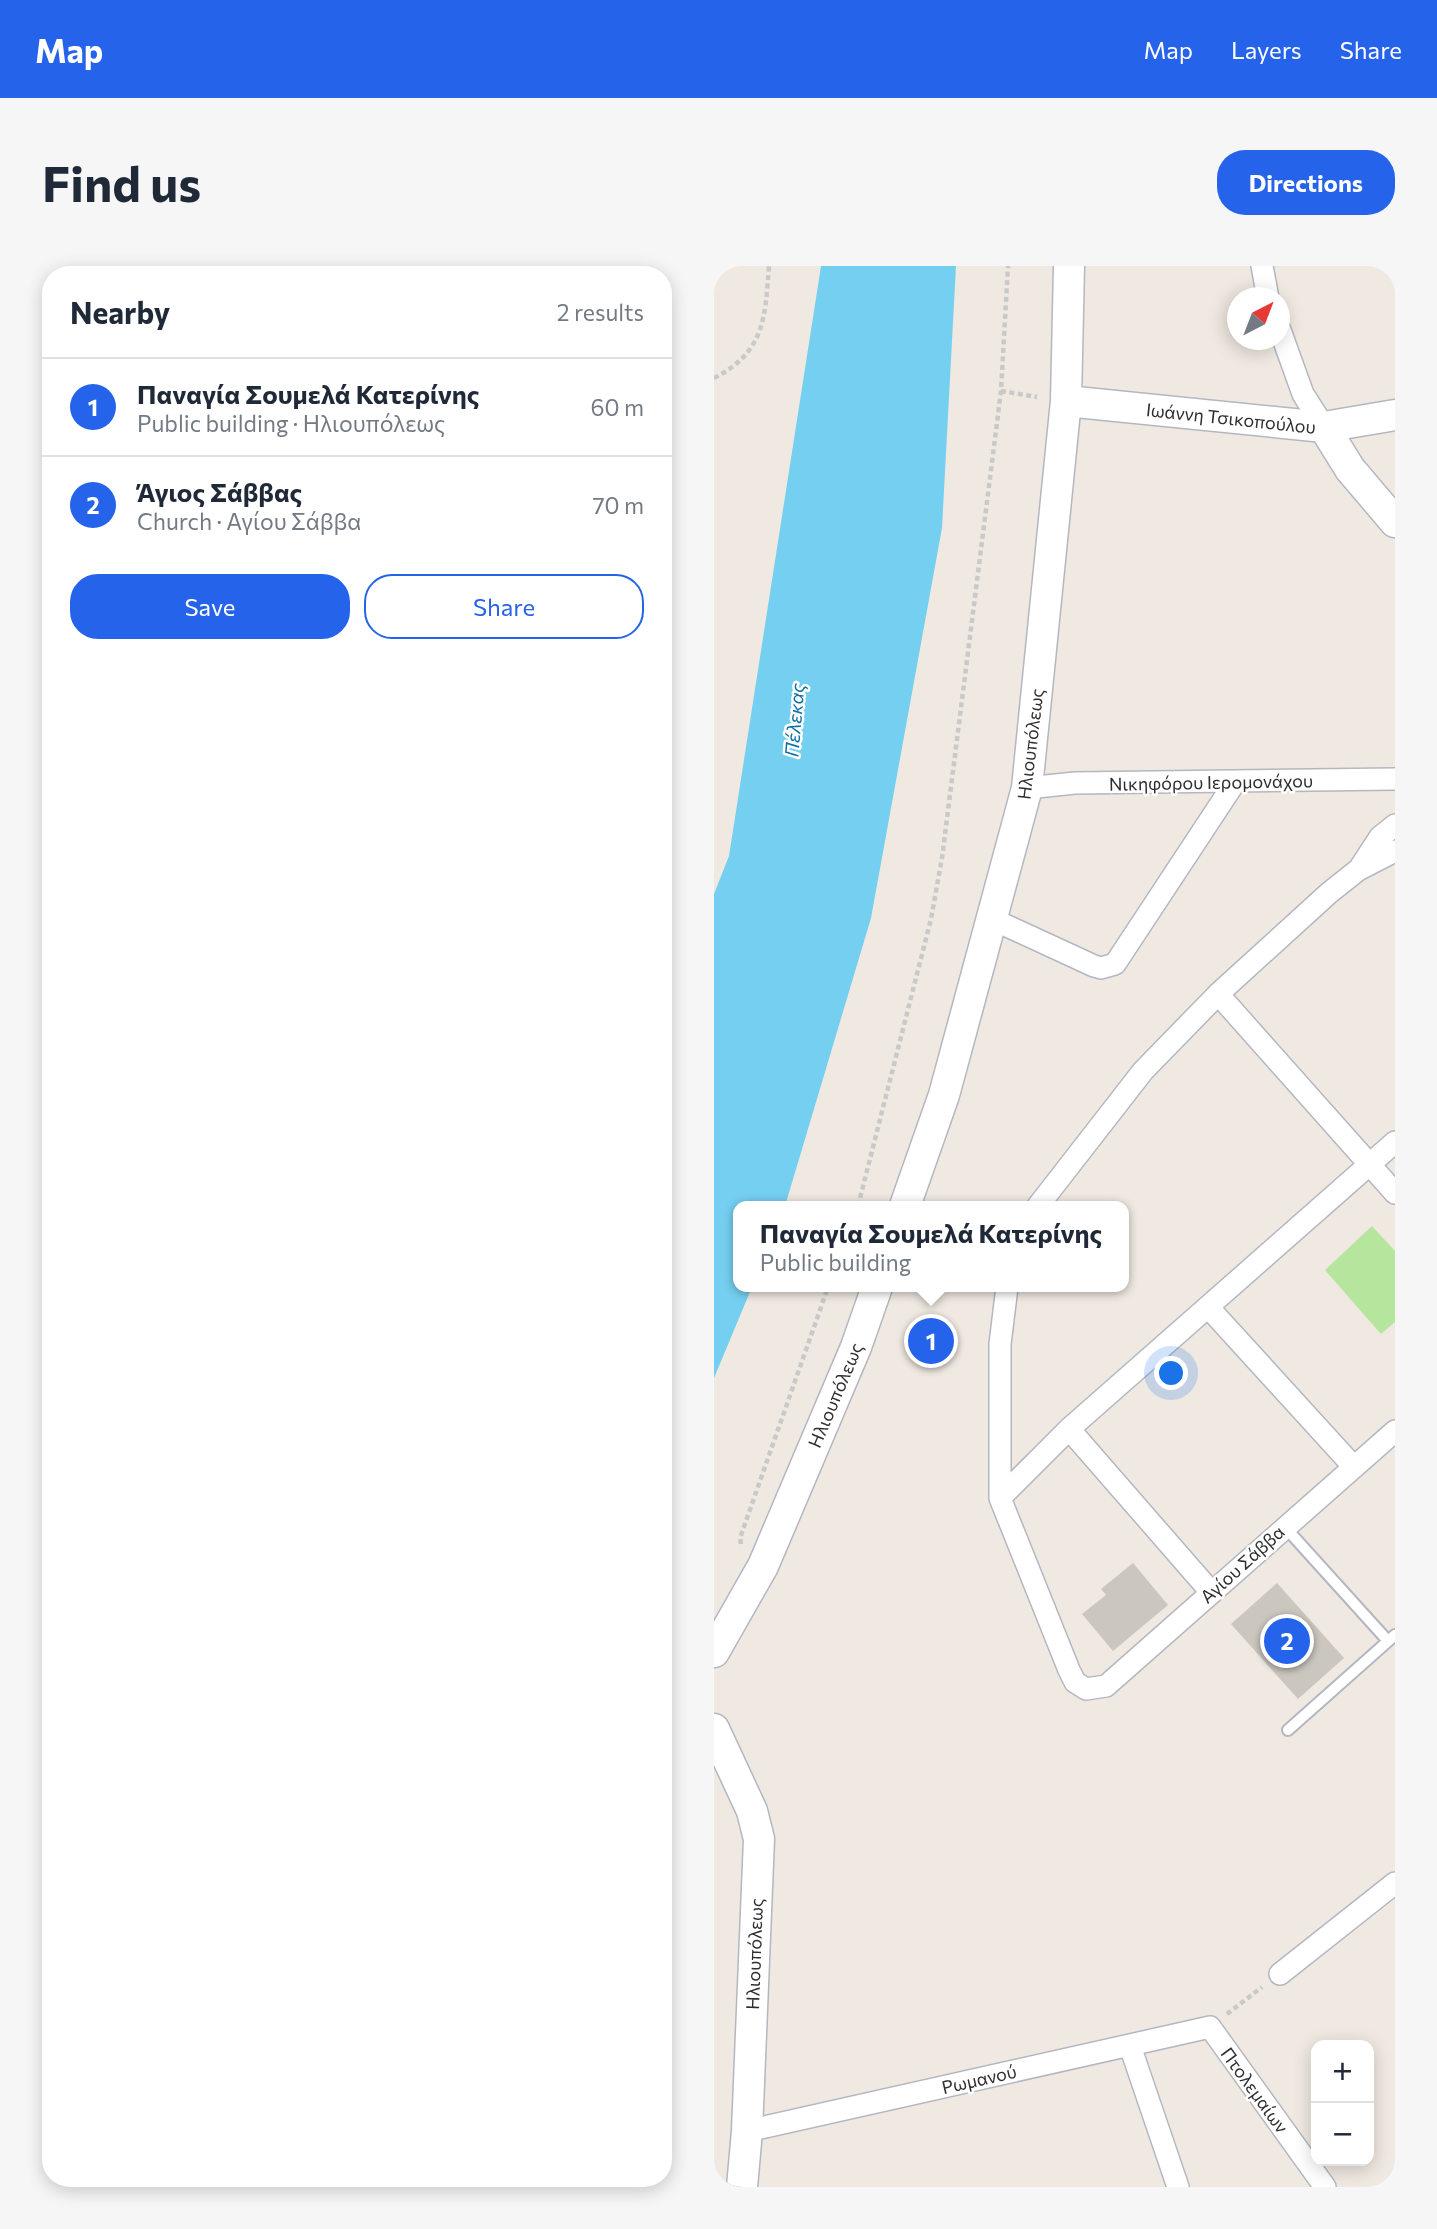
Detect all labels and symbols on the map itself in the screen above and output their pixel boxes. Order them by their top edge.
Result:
north arrow [1227,287,1290,350]
street label: Ιωάννη Τσικοπούλου [1145,398,1317,438]
water label: Πέλεκας [779,682,809,758]
street label: Ηλιουπόλεως [1012,687,1048,801]
street label: Νικηφόρου Ιερομονάχου [1109,769,1313,795]
pin: 1 [908,1315,954,1367]
street label: Ηλιουπόλεως [803,1339,867,1451]
your location [1154,1356,1188,1390]
street label: Αγίου Σάββα [1195,1520,1289,1608]
pin: 2 [1264,1615,1310,1667]
street label: Ηλιουπόλεως [741,1898,767,2010]
street label: Πτολεμαίων [1217,2043,1293,2137]
street label: Ρωμανού [940,2060,1018,2098]

